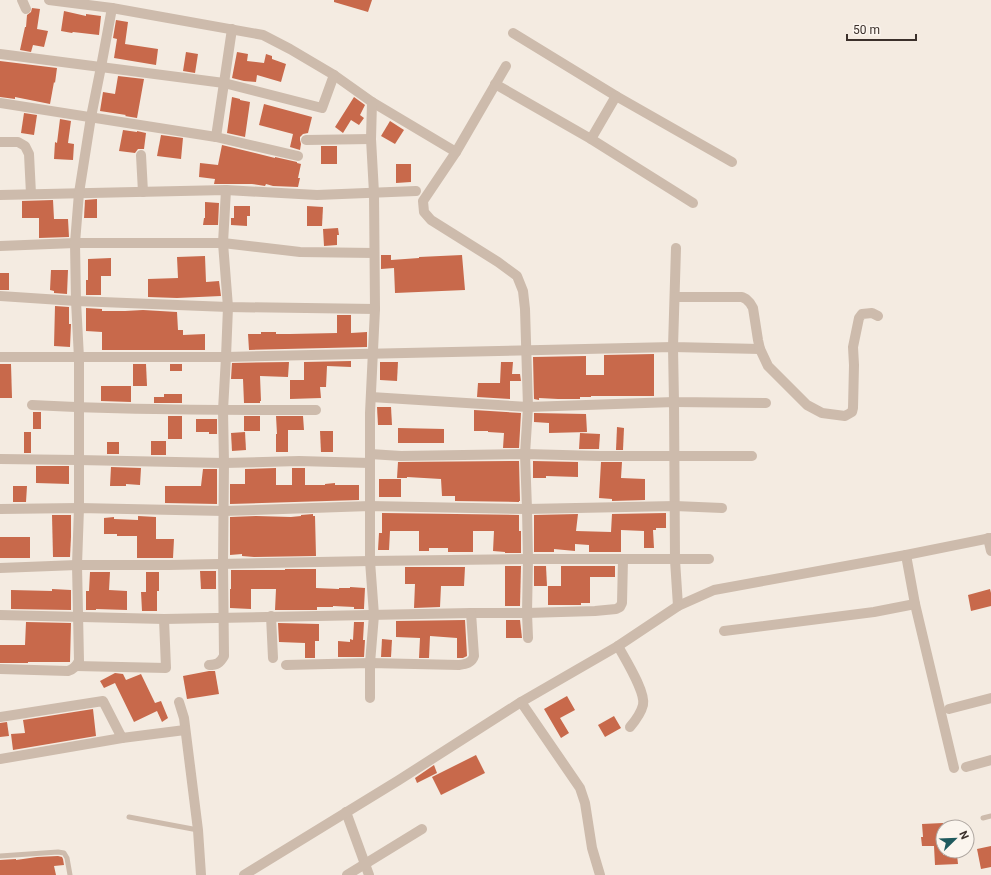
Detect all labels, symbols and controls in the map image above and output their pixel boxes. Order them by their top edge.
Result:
scale bar [847,16,916,42]
text: 50 m [853,23,880,37]
north arrow [935,819,975,859]
text: N [956,829,971,842]

